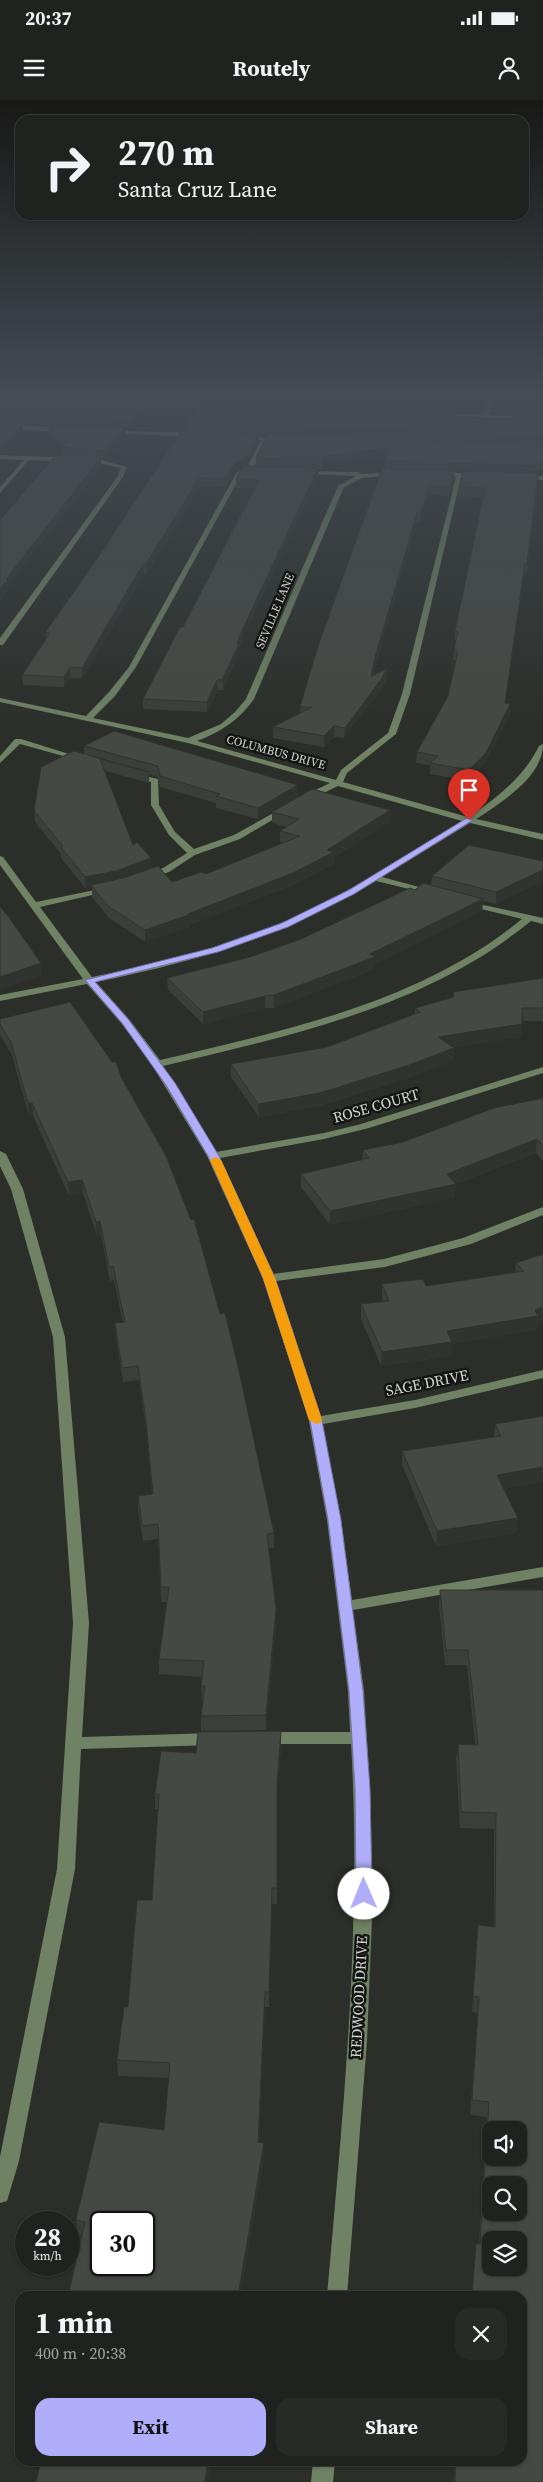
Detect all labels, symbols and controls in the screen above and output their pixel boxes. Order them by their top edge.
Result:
text: 20:37 [25,5,72,31]
text: Routely [233,53,310,83]
icon: menu [20,54,48,82]
icon: person [495,54,523,82]
text: 270 m [118,129,214,177]
icon: right [35,135,100,200]
text: Santa Cruz Lane [118,174,277,204]
street label: SEVILLE LANE [252,571,298,651]
street label: COLUMBUS DRIVE [225,731,327,773]
pin [448,769,490,820]
icon: arrive [455,776,483,804]
street label: ROSE COURT [330,1083,421,1128]
street label: SAGE DRIVE [384,1364,470,1401]
position arrow [337,1867,389,1919]
street label: REDWOOD DRIVE [345,1935,372,2059]
map controls [482,2121,527,2276]
button: sound [482,2121,527,2166]
button: search [482,2176,527,2221]
speed limit sign: 30 [90,2211,155,2276]
text: 28 [34,2220,61,2254]
button: layers [482,2231,527,2276]
text: km/h [33,2248,62,2264]
text: 1 min [35,2302,113,2343]
button: close [455,2308,507,2360]
text: 400 m · 20:38 [35,2342,126,2364]
button: Exit [35,2398,266,2456]
button: Share [276,2398,507,2456]

